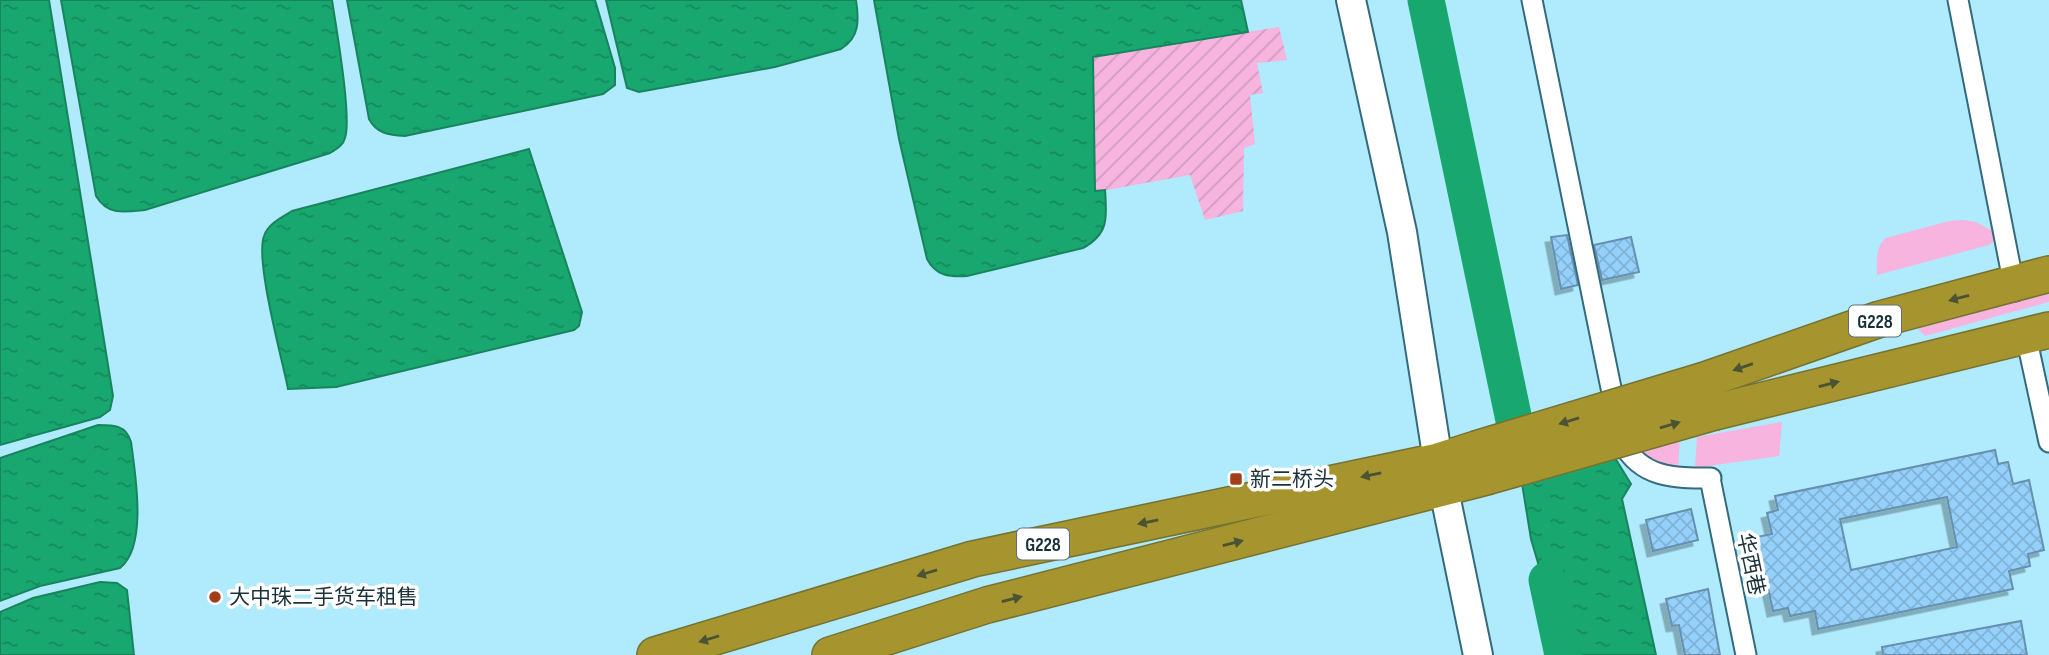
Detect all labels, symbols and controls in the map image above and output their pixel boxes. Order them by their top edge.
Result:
one-way arrow [1948,293,1970,304]
road number: G228 [1849,306,1901,336]
one-way arrow [1732,362,1753,373]
one-way arrow [1818,378,1840,389]
one-way arrow [1559,416,1580,427]
one-way arrow [1659,419,1681,430]
place label: 新二桥头 [1250,467,1334,492]
one-way arrow [1360,469,1382,480]
marker: 新二桥头 [1228,471,1244,487]
one-way arrow [1137,516,1159,527]
road number: G228 [1017,528,1069,559]
street label: 华西巷 [1732,531,1769,598]
one-way arrow [1222,537,1244,548]
one-way arrow [916,568,937,578]
place label: 大中珠二手货车租售 [229,585,418,610]
marker: 大中珠二手货车租售 [207,589,223,605]
one-way arrow [1001,593,1023,604]
one-way arrow [698,634,719,644]

